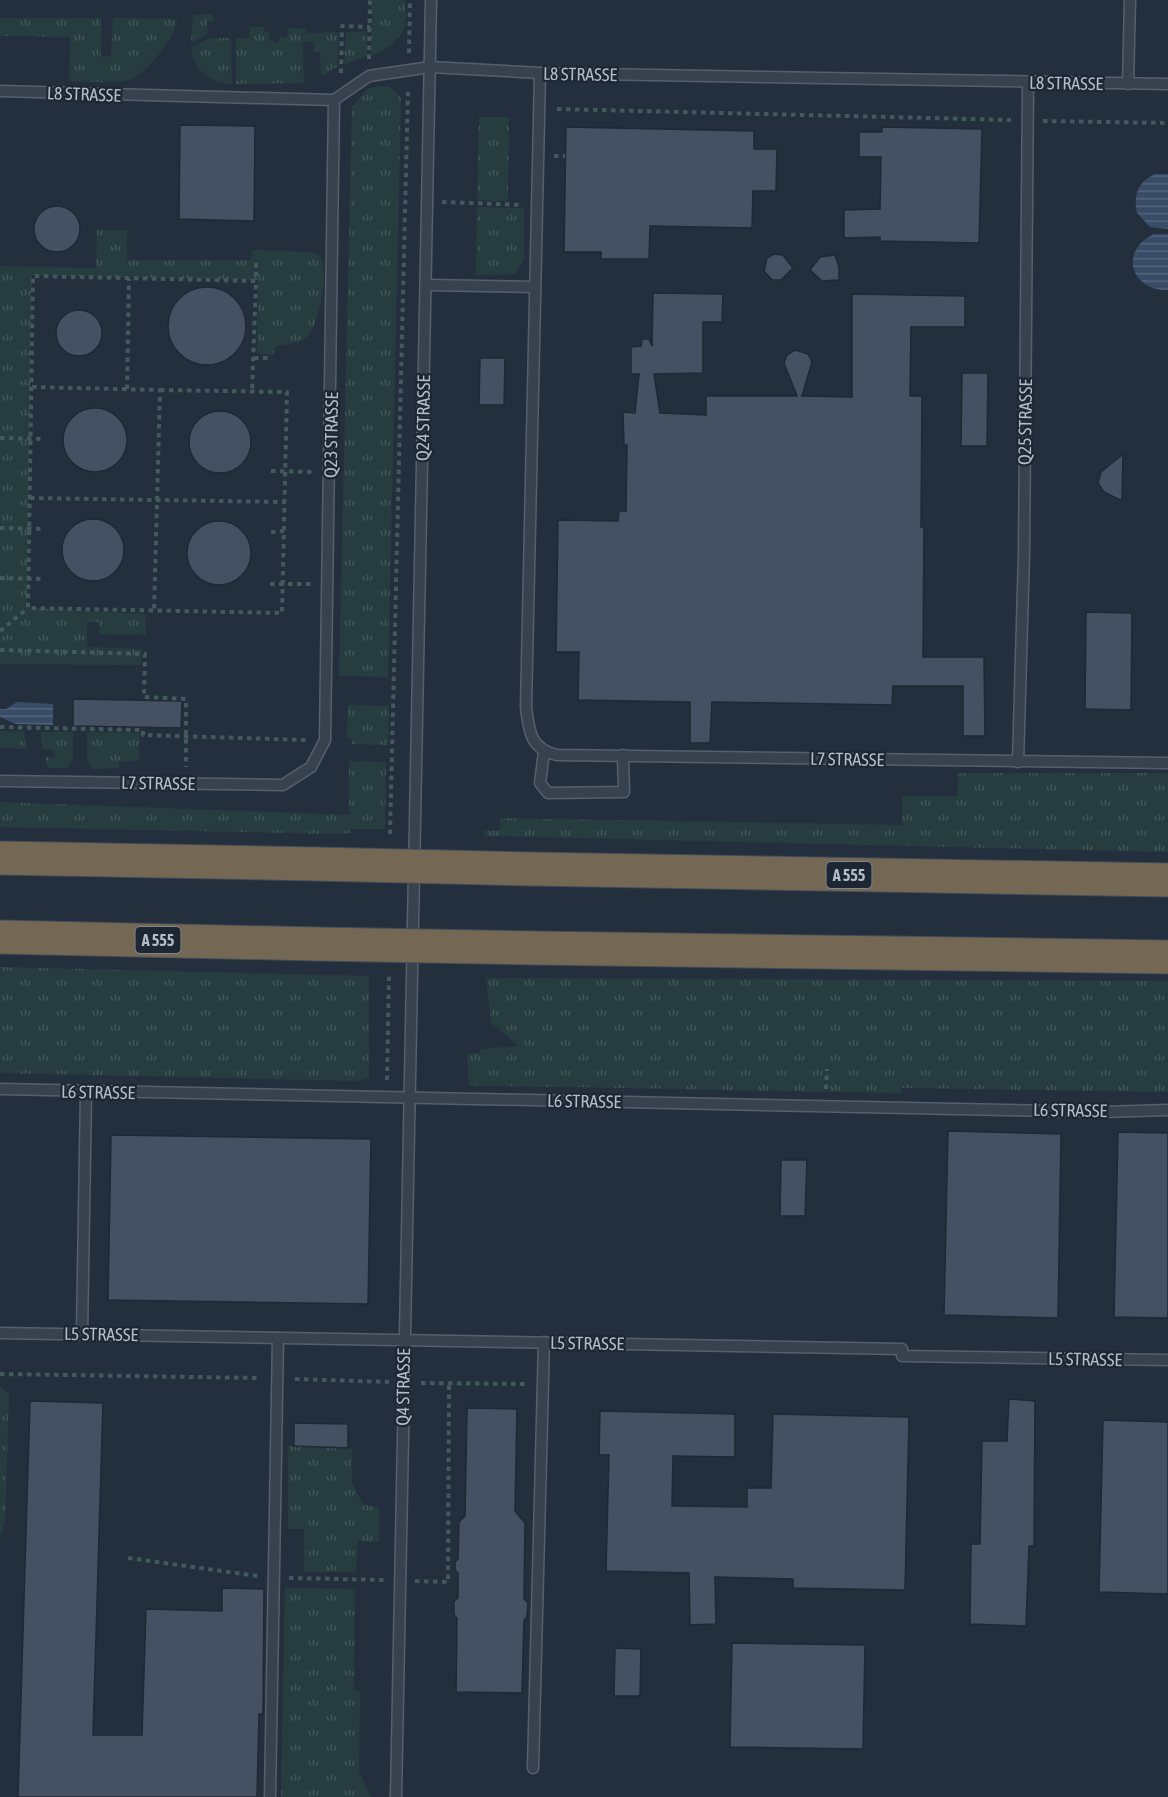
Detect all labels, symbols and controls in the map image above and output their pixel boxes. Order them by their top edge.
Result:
street label: L8 STRASSE [543,63,617,85]
street label: L8 STRASSE [1029,72,1103,94]
street label: L8 STRASSE [47,82,122,106]
street label: Q24 STRASSE [412,375,434,461]
street label: Q25 STRASSE [1014,379,1036,465]
street label: Q23 STRASSE [320,392,342,478]
street label: L7 STRASSE [810,748,884,770]
street label: L7 STRASSE [121,772,195,794]
road number: A 555 [826,862,872,888]
road number: A 555 [136,927,180,953]
street label: L6 STRASSE [61,1081,135,1103]
street label: L6 STRASSE [547,1090,621,1112]
street label: L6 STRASSE [1033,1099,1107,1121]
street label: L5 STRASSE [64,1323,138,1345]
street label: L5 STRASSE [550,1332,624,1354]
street label: Q4 STRASSE [392,1348,414,1426]
street label: L5 STRASSE [1048,1348,1122,1370]

